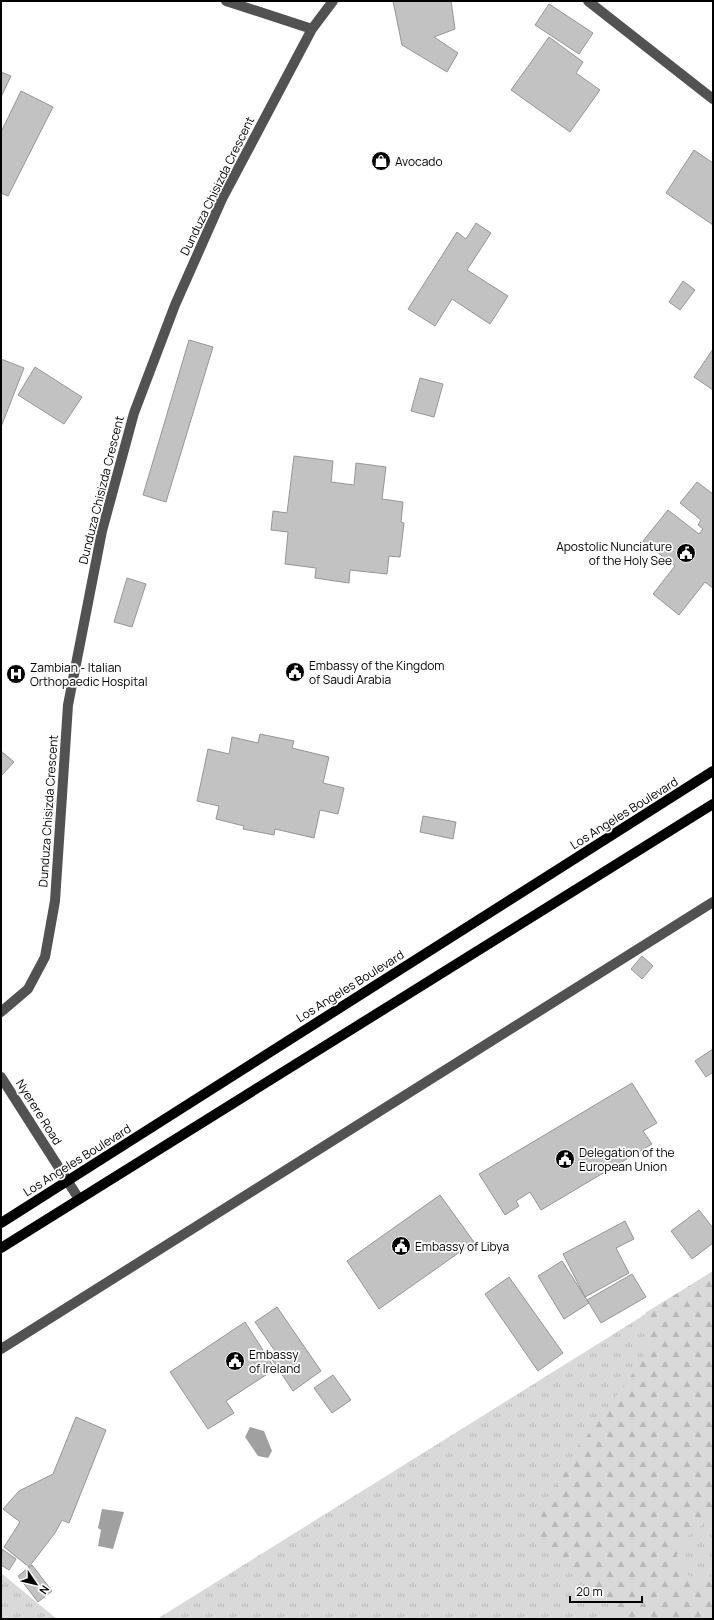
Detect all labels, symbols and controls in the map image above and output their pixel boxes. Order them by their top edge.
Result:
street label: Dunduza Chisizda Crescent [176,114,258,258]
shop icon: Avocado [370,150,392,172]
place label: Avocado [395,153,443,170]
street label: Dunduza Chisizda Crescent [74,414,128,566]
place label: Apostolic Nunciature of the Holy See [556,538,672,569]
public building icon: Apostolic Nunciature of the Holy See [675,542,697,564]
place label: Embassy of the Kingdom of Saudi Arabia [309,657,445,688]
place label: Zambian - Italian Orthopaedic Hospital [30,659,148,690]
public building icon: Embassy of the Kingdom of Saudi Arabia [284,661,306,683]
hospital icon: Zambian - Italian Orthopaedic Hospital [5,663,27,685]
street label: Dunduza Chisizda Crescent [34,734,62,888]
street label: Los Angeles Boulevard [567,773,681,853]
street label: Los Angeles Boulevard [293,946,407,1026]
street label: Nyerere Road [12,1076,66,1148]
street label: Los Angeles Boulevard [20,1120,134,1200]
place label: Delegation of the European Union [579,1144,675,1175]
public building icon: Delegation of the European Union [554,1148,576,1170]
public building icon: Embassy of Libya [390,1235,412,1257]
place label: Embassy of Libya [415,1238,509,1255]
place label: Embassy of Ireland [249,1346,300,1377]
public building icon: Embassy of Ireland [224,1350,246,1372]
north arrow [16,1564,56,1604]
scale bar [570,1578,642,1604]
text: N [36,1582,53,1598]
text: 20 m [576,1583,603,1600]

